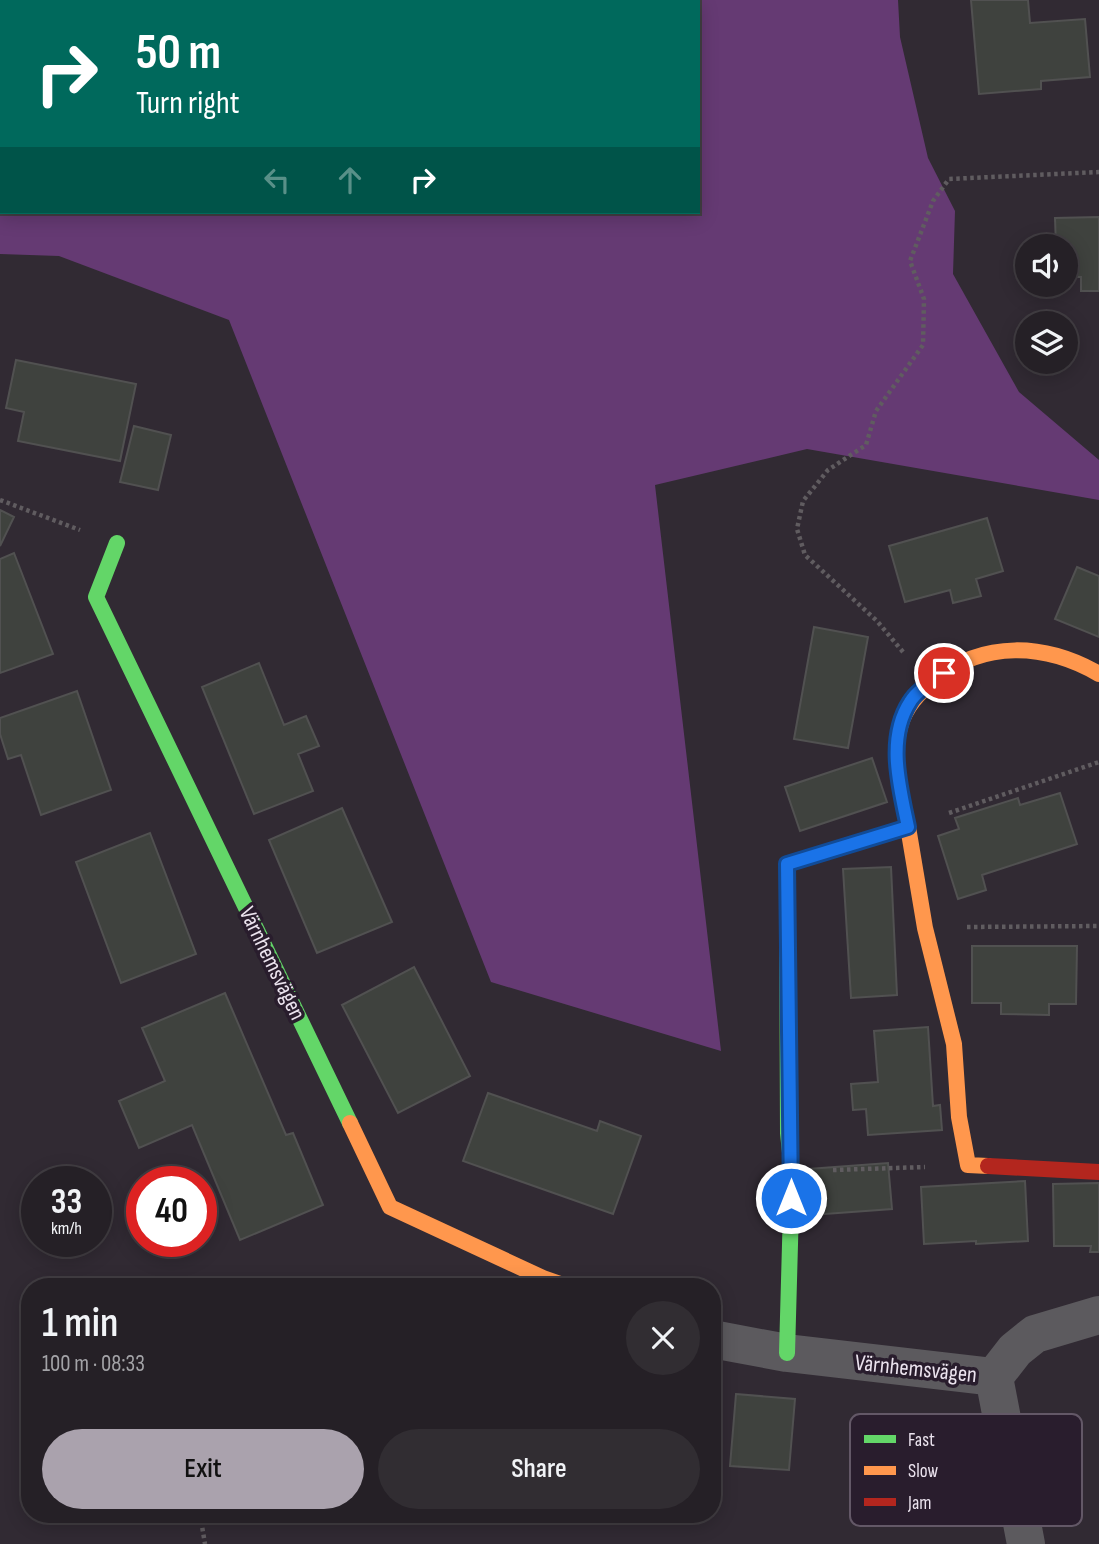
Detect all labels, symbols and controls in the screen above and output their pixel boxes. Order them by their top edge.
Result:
text: 50 m [136,24,221,83]
icon: right [21,28,112,119]
text: Turn right [136,84,240,123]
icon: left [258,161,296,199]
icon: ahead [331,161,369,199]
icon: right [404,161,442,199]
map controls [1015,234,1078,374]
button: sound [1015,234,1078,297]
button: layers [1015,311,1078,374]
pin [914,643,974,703]
icon: arrive [925,654,963,692]
street label: Värnhemsvägen [233,902,312,1025]
position arrow [754,1161,828,1235]
speed limit sign: 40 [126,1166,217,1257]
text: 33 [51,1181,82,1224]
text: km/h [51,1218,82,1239]
text: 1 min [42,1298,118,1349]
button: close [626,1301,700,1375]
street label: Värnhemsvägen [853,1349,978,1389]
text: 100 m · 08:33 [42,1350,145,1378]
legend [850,1414,1082,1526]
button: Exit [42,1429,364,1509]
button: Share [378,1429,700,1509]
text: Fast [908,1429,935,1452]
text: Slow [908,1460,938,1483]
text: Jam [907,1492,931,1515]

